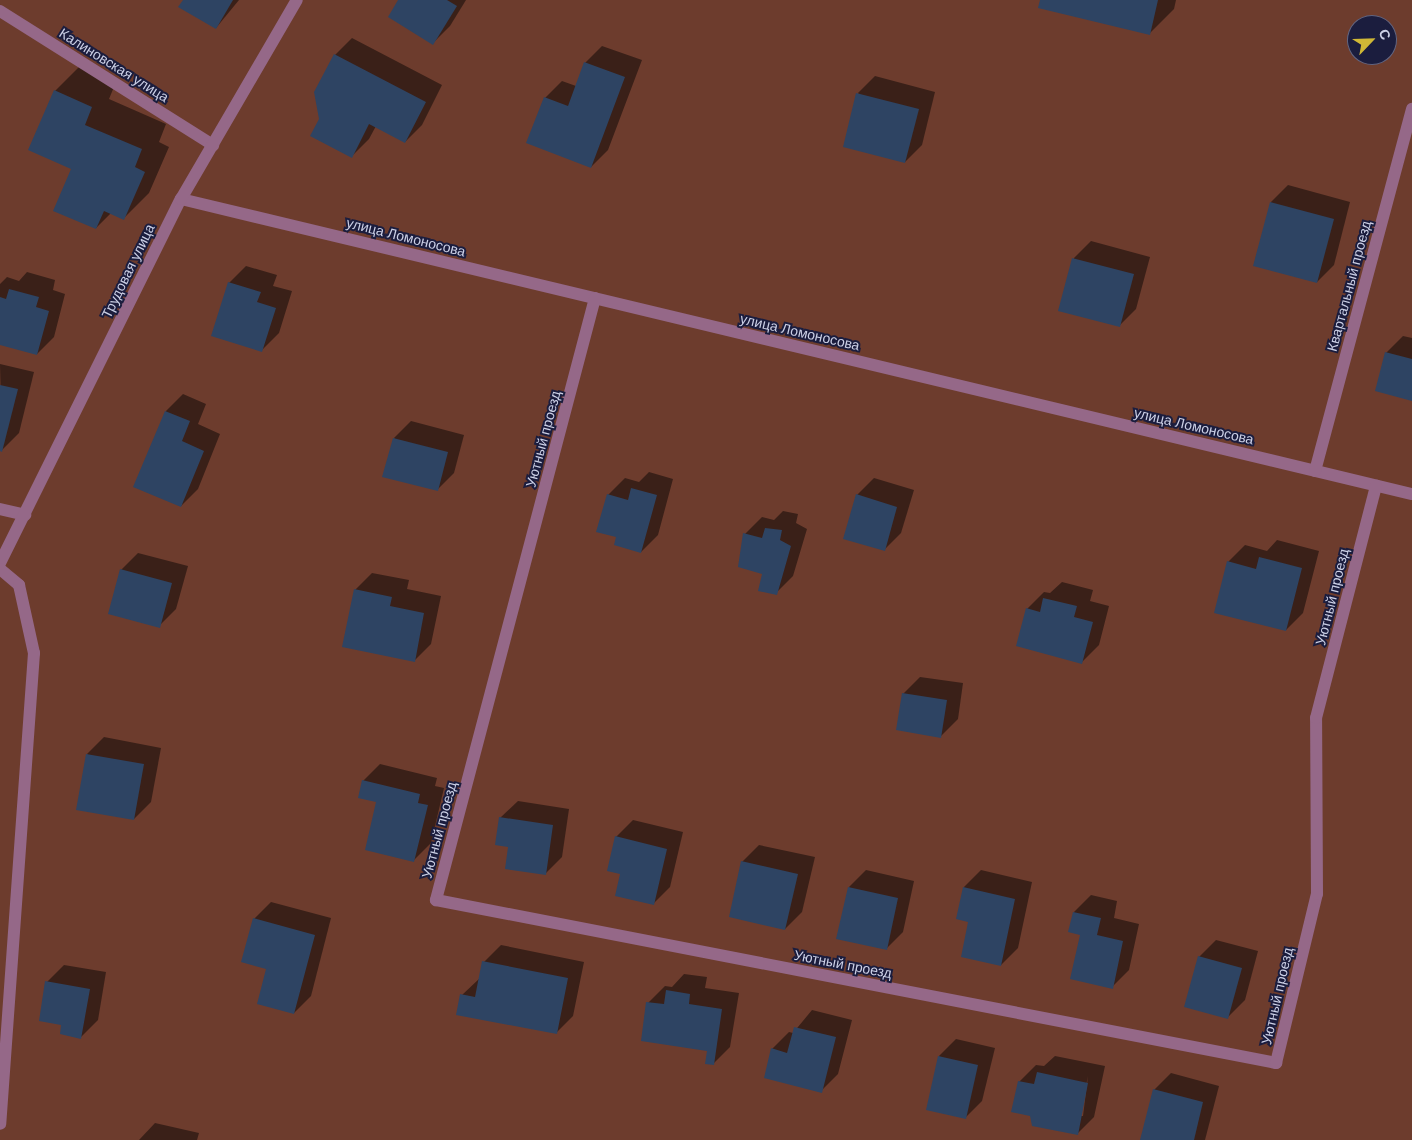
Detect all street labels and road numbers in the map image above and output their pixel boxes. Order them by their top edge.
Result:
street label: Калиновская улица [56,25,172,105]
street label: улица Ломоносова [345,214,467,260]
street label: Квартальный проезд [1323,219,1375,353]
street label: Трудовая улица [98,221,158,321]
street label: улица Ломоносова [739,310,861,354]
street label: Уютный проезд [522,389,564,489]
street label: улица Ломоносова [1133,404,1255,448]
street label: Уютный проезд [1312,547,1352,647]
street label: Уютный проезд [418,780,460,880]
street label: Уютный проезд [793,946,893,982]
street label: Уютный проезд [1258,946,1296,1046]

